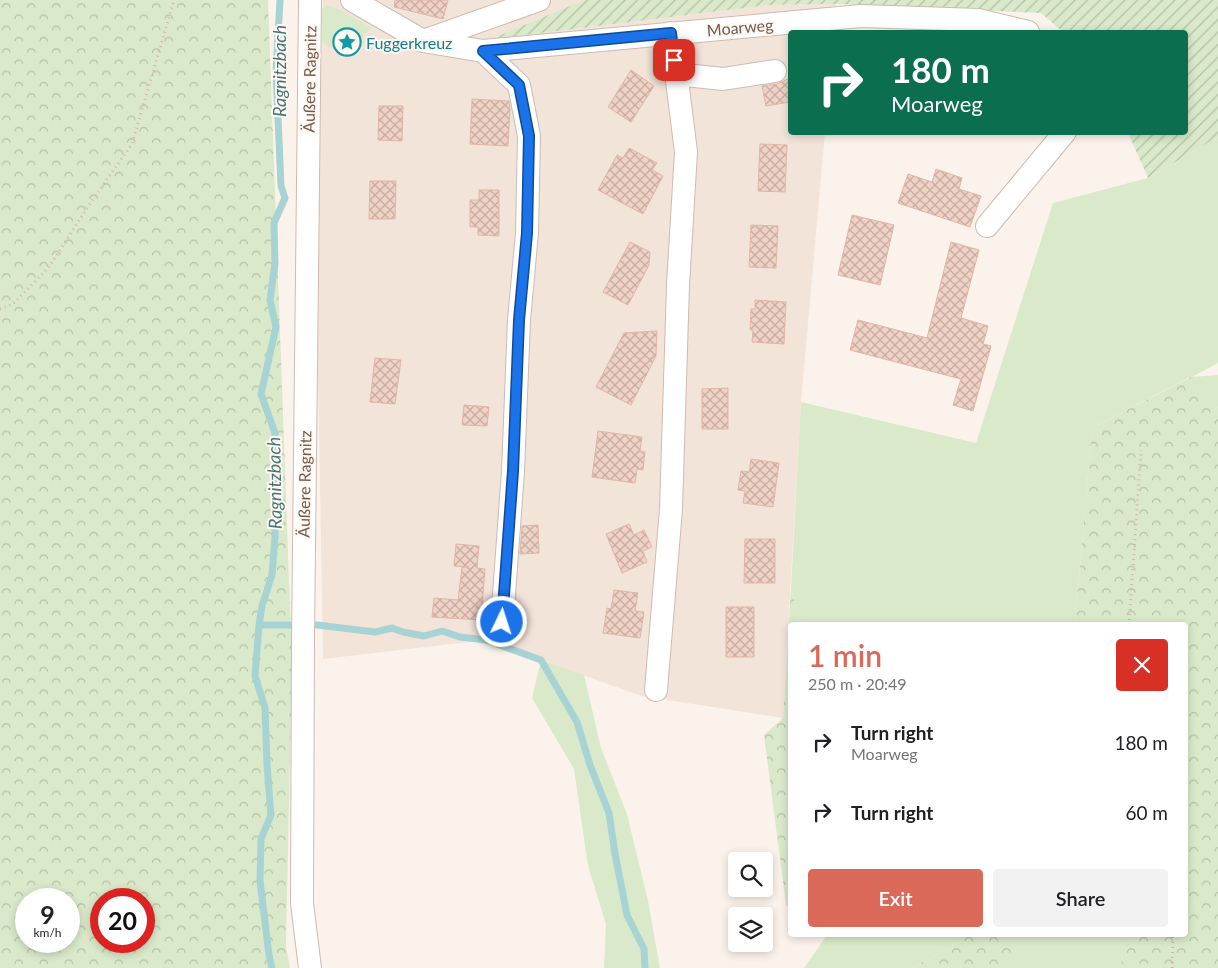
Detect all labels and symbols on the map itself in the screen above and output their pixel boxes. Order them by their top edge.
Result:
street label: Moarweg [706,15,774,39]
water label: Ragnitzbach [268,25,290,117]
street label: Äußere Ragnitz [299,25,319,133]
place icon: Fuggerkreuz [332,27,362,57]
place label: Fuggerkreuz [366,33,452,52]
pin [653,39,695,81]
street label: Äußere Ragnitz [294,430,314,538]
water label: Ragnitzbach [262,437,286,529]
position arrow [475,595,527,647]
speed limit sign: 20 [90,888,155,953]

